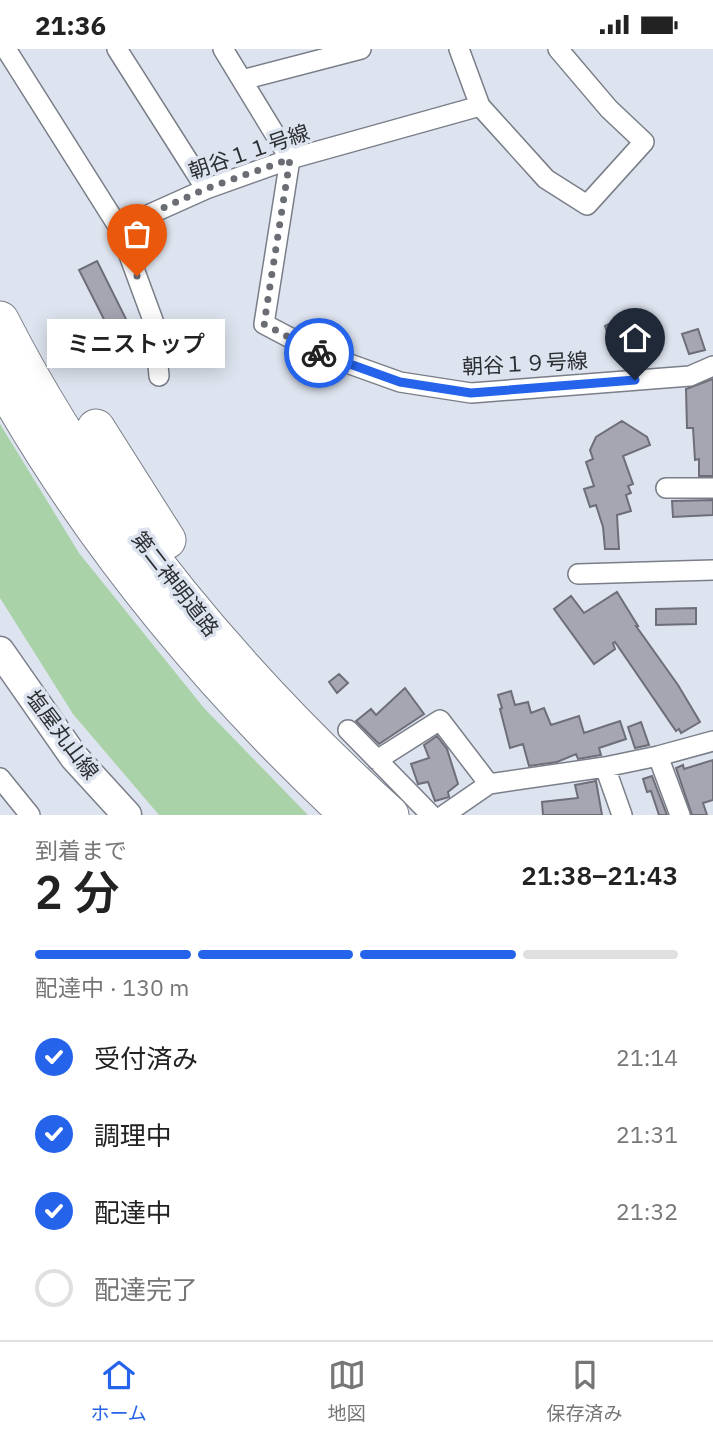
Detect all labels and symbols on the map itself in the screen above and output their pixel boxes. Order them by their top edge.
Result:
street label: 朝谷１１号線 [185,117,313,185]
pin [107,204,167,276]
pin [605,308,665,380]
callout: ミニストップ [48,318,226,367]
courier [284,318,354,388]
street label: 朝谷１９号線 [461,346,589,380]
street label: 第二神明道路 [126,525,226,642]
street label: 塩屋丸山線 [20,684,106,785]

